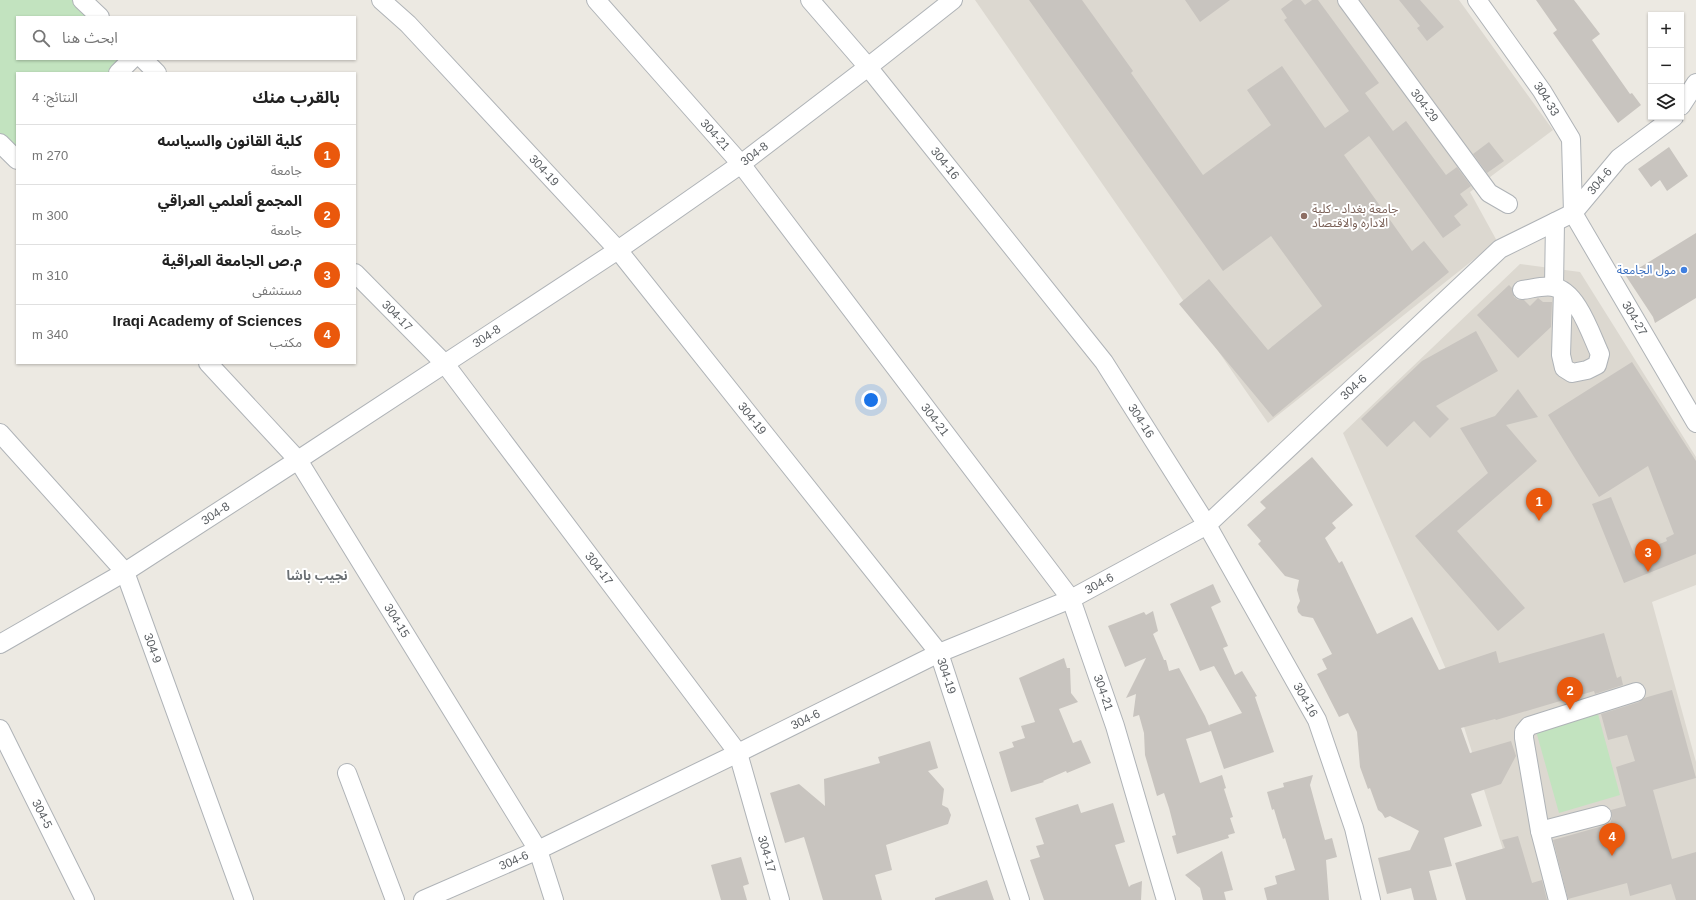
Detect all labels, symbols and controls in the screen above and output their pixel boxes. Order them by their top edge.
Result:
map controls [1648,12,1684,120]
button: + [1648,12,1684,48]
search box [16,16,356,60]
icon: search [30,27,52,49]
text: ابحث هنا [62,29,118,46]
button: − [1648,48,1684,84]
street label: 304-33 [1531,79,1563,119]
button: layers [1648,84,1684,120]
street label: 304-29 [1408,86,1442,125]
text: بالقرب منك [252,88,340,107]
text: النتائج: 4 [32,90,78,105]
street label: 304-21 [698,116,733,154]
text: كلية القانون والسياسه [157,132,302,149]
street label: 304-8 [738,139,771,169]
street label: 304-16 [928,144,962,183]
text: 270 m [32,148,68,163]
text: 1 [323,148,331,163]
street label: 304-19 [526,152,562,189]
text: جامعة [271,163,302,178]
street label: 304-6 [1584,165,1615,197]
text: المجمع ألعلمي العراقي [158,192,302,209]
place label: جامعة بغداد - كلية الاداره والاقتصاد [1312,202,1398,230]
text: 300 m [32,208,68,223]
text: 2 [323,208,331,223]
marker: جامعة بغداد - كلية الاداره والاقتصاد [1299,211,1309,221]
text: جامعة [271,223,302,238]
text: م.ص الجامعة العراقية [162,252,302,269]
place label: مول الجامعة [1617,263,1676,277]
marker: مول الجامعة [1679,265,1689,275]
text: 310 m [32,268,68,283]
text: 3 [323,268,331,283]
text: مستشفى [252,283,302,298]
street label: 304-17 [379,297,416,334]
street label: 304-27 [1619,299,1650,338]
text: Iraqi Academy of Sciences [112,312,302,329]
street label: 304-8 [470,322,504,350]
text: 340 m [32,327,68,342]
text: 4 [323,327,331,342]
text: مكتب [270,335,302,350]
street label: 304-6 [1338,371,1370,403]
your location [861,390,881,410]
street label: 304-19 [735,399,770,438]
street label: 304-21 [918,401,952,439]
street label: 304-16 [1125,401,1157,441]
pin: 1 [1526,488,1552,521]
street label: 304-8 [199,499,232,528]
pin: 3 [1635,539,1661,572]
street label: 304-17 [582,549,616,588]
district label: نجيب باشا [286,568,348,583]
street label: 304-6 [1082,570,1116,597]
street label: 304-15 [381,601,413,641]
street label: 304-9 [141,631,165,665]
street label: 304-19 [934,656,959,696]
street label: 304-21 [1091,673,1116,713]
pin: 2 [1557,677,1583,710]
street label: 304-16 [1290,680,1321,720]
street label: 304-6 [789,706,823,733]
street label: 304-5 [29,797,56,831]
pin: 4 [1599,823,1625,856]
street label: 304-17 [755,834,779,874]
street label: 304-6 [497,848,531,873]

